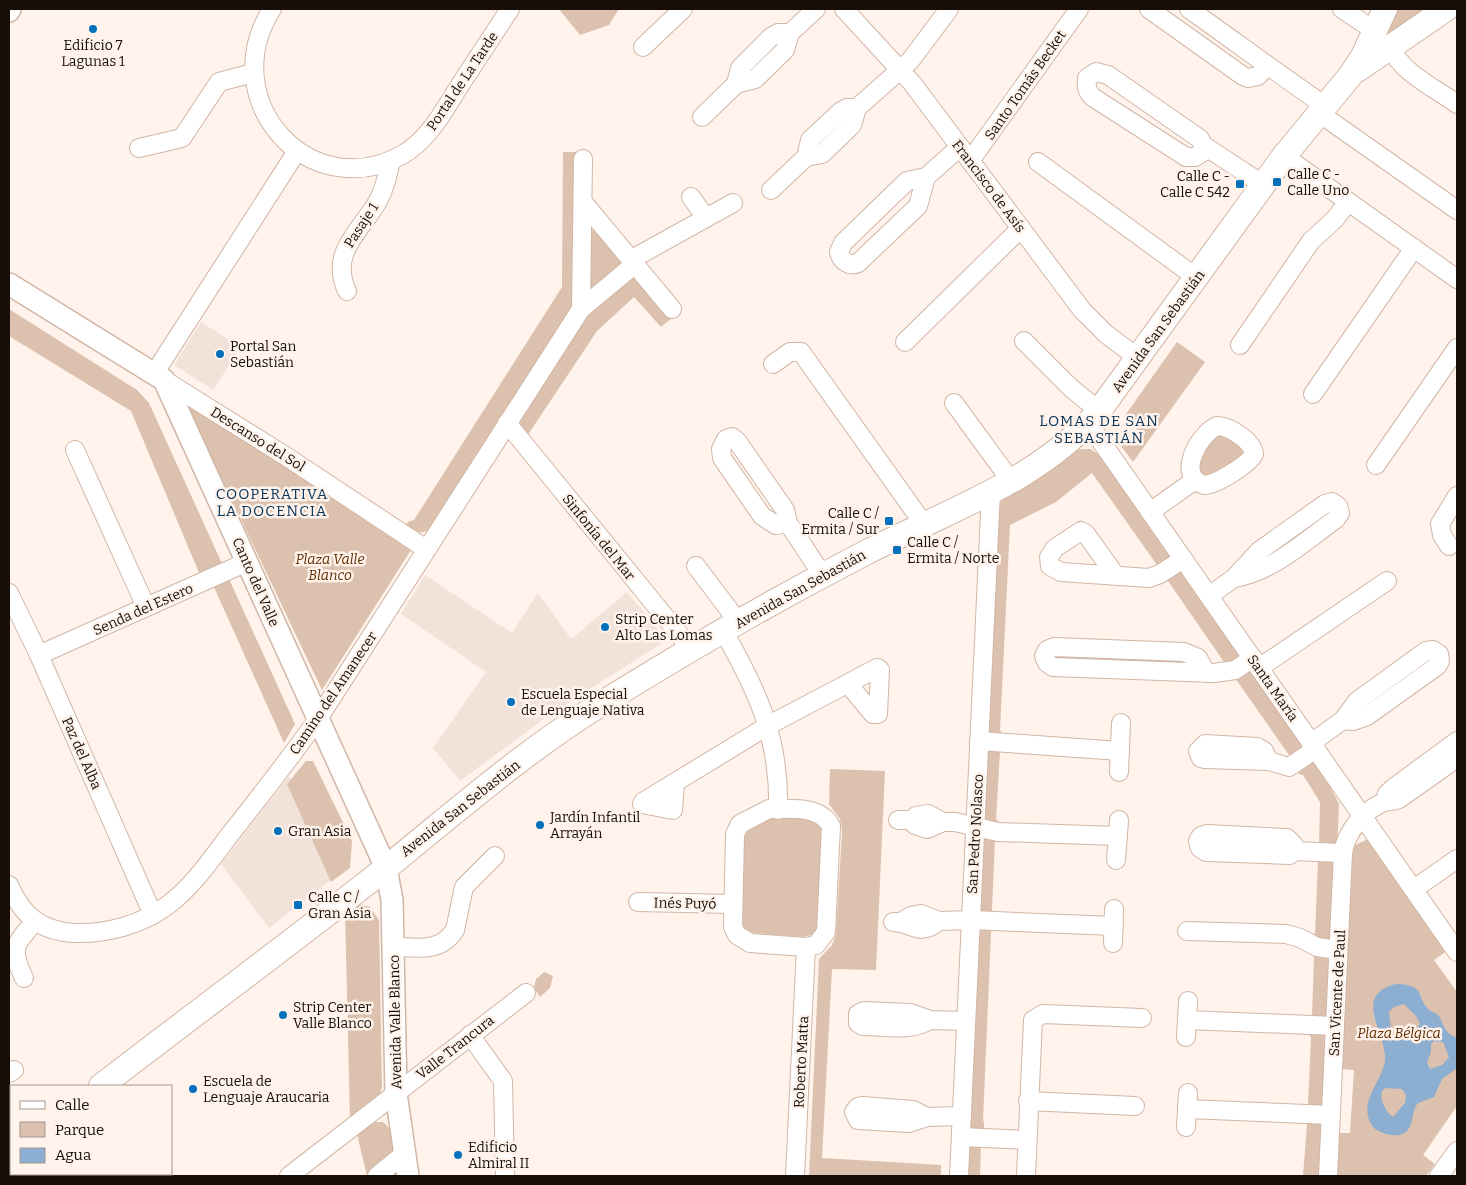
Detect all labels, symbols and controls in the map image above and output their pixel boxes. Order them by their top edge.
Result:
marker: Edificio 7 Lagunas 1 [87,23,99,35]
street label: Santo Tomás Becket [981,27,1070,143]
street label: Portal de La Tarde [423,29,502,134]
place label: Edificio 7 Lagunas 1 [61,37,125,70]
street label: Francisco de Asís [948,137,1029,236]
place label: Calle C - Calle Uno [1287,166,1349,199]
place label: Calle C - Calle C 542 [1160,168,1230,201]
marker: Calle C - Calle Uno [1271,176,1283,188]
marker: Calle C - Calle C 542 [1234,178,1246,190]
street label: Pasaje 1 [341,199,382,251]
street label: Avenida San Sebastián [1108,267,1209,396]
place label: Portal San Sebastián [230,338,296,371]
marker: Portal San Sebastián [214,348,226,360]
street label: Descanso del Sol [207,403,308,475]
district label: LOMAS DE SAN SEBASTIÁN [1039,412,1159,447]
district label: COOPERATIVA LA DOCENCIA [216,485,328,520]
street label: Sinfonía del Mar [559,491,639,584]
place label: Calle C / Ermita / Sur [801,505,880,538]
marker: Calle C / Ermita / Sur [883,515,895,527]
place label: Calle C / Ermita / Norte [907,534,999,567]
street label: Canto del Valle [228,535,283,629]
marker: Calle C / Ermita / Norte [891,544,903,556]
street label: Avenida San Sebastián [732,546,869,632]
park label: Plaza Valle Blanco [296,551,364,584]
street label: Senda del Estero [91,580,196,639]
place label: Strip Center Alto Las Lomas [615,611,713,644]
marker: Strip Center Alto Las Lomas [599,621,611,633]
street label: Camino del Amanecer [286,629,381,758]
street label: Santa María [1243,652,1302,725]
place label: Escuela Especial de Lenguaje Nativa [521,686,645,719]
marker: Escuela Especial de Lenguaje Nativa [505,696,517,708]
street label: Paz del Alba [58,714,105,792]
street label: Avenida San Sebastián [397,756,524,860]
street label: San Pedro Nolasco [964,774,987,895]
place label: Jardín Infantil Arrayán [549,809,640,842]
marker: Jardín Infantil Arrayán [534,819,546,831]
place label: Gran Asia [288,823,352,840]
marker: Gran Asia [272,825,284,837]
place label: Calle C / Gran Asia [308,889,372,922]
street label: Inés Puyó [654,894,716,913]
marker: Calle C / Gran Asia [292,899,304,911]
street label: San Vicente de Paul [1326,929,1349,1057]
street label: Avenida Valle Blanco [386,955,405,1089]
place label: Strip Center Valle Blanco [293,999,372,1032]
marker: Strip Center Valle Blanco [277,1009,289,1021]
street label: Valle Trancura [413,1012,498,1083]
street label: Roberto Matta [791,1015,812,1109]
park label: Plaza Bélgica [1357,1025,1441,1042]
place label: Escuela de Lenguaje Araucaria [203,1073,330,1106]
marker: Escuela de Lenguaje Araucaria [187,1083,199,1095]
legend [10,1085,172,1175]
text: Calle [55,1096,89,1114]
text: Parque [55,1121,104,1139]
place label: Edificio Almiral II [468,1139,529,1172]
text: Agua [55,1146,91,1164]
marker: Edificio Almiral II [452,1149,464,1161]

